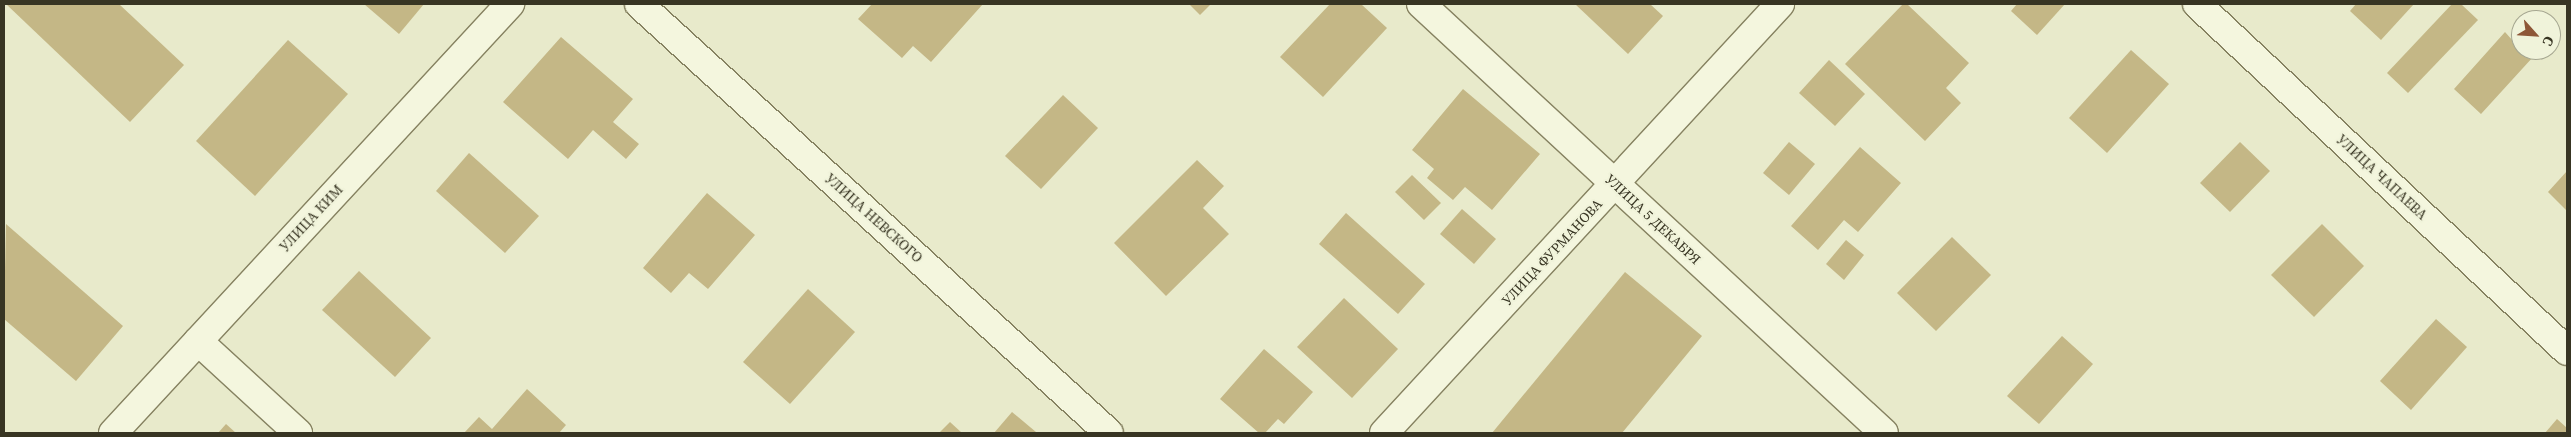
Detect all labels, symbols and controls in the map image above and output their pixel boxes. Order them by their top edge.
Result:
north arrow [2511,10,2561,60]
text: С [2538,33,2559,49]
street label: УЛИЦА ЧАПАЕВА [2333,131,2431,223]
street label: УЛИЦА НЕВСКОГО [822,170,926,266]
street label: УЛИЦА 5 ДЕКАБРЯ [1602,170,1704,268]
street label: УЛИЦА КИМ [276,181,346,255]
street label: УЛИЦА ФУРМАНОВА [1498,195,1606,309]

